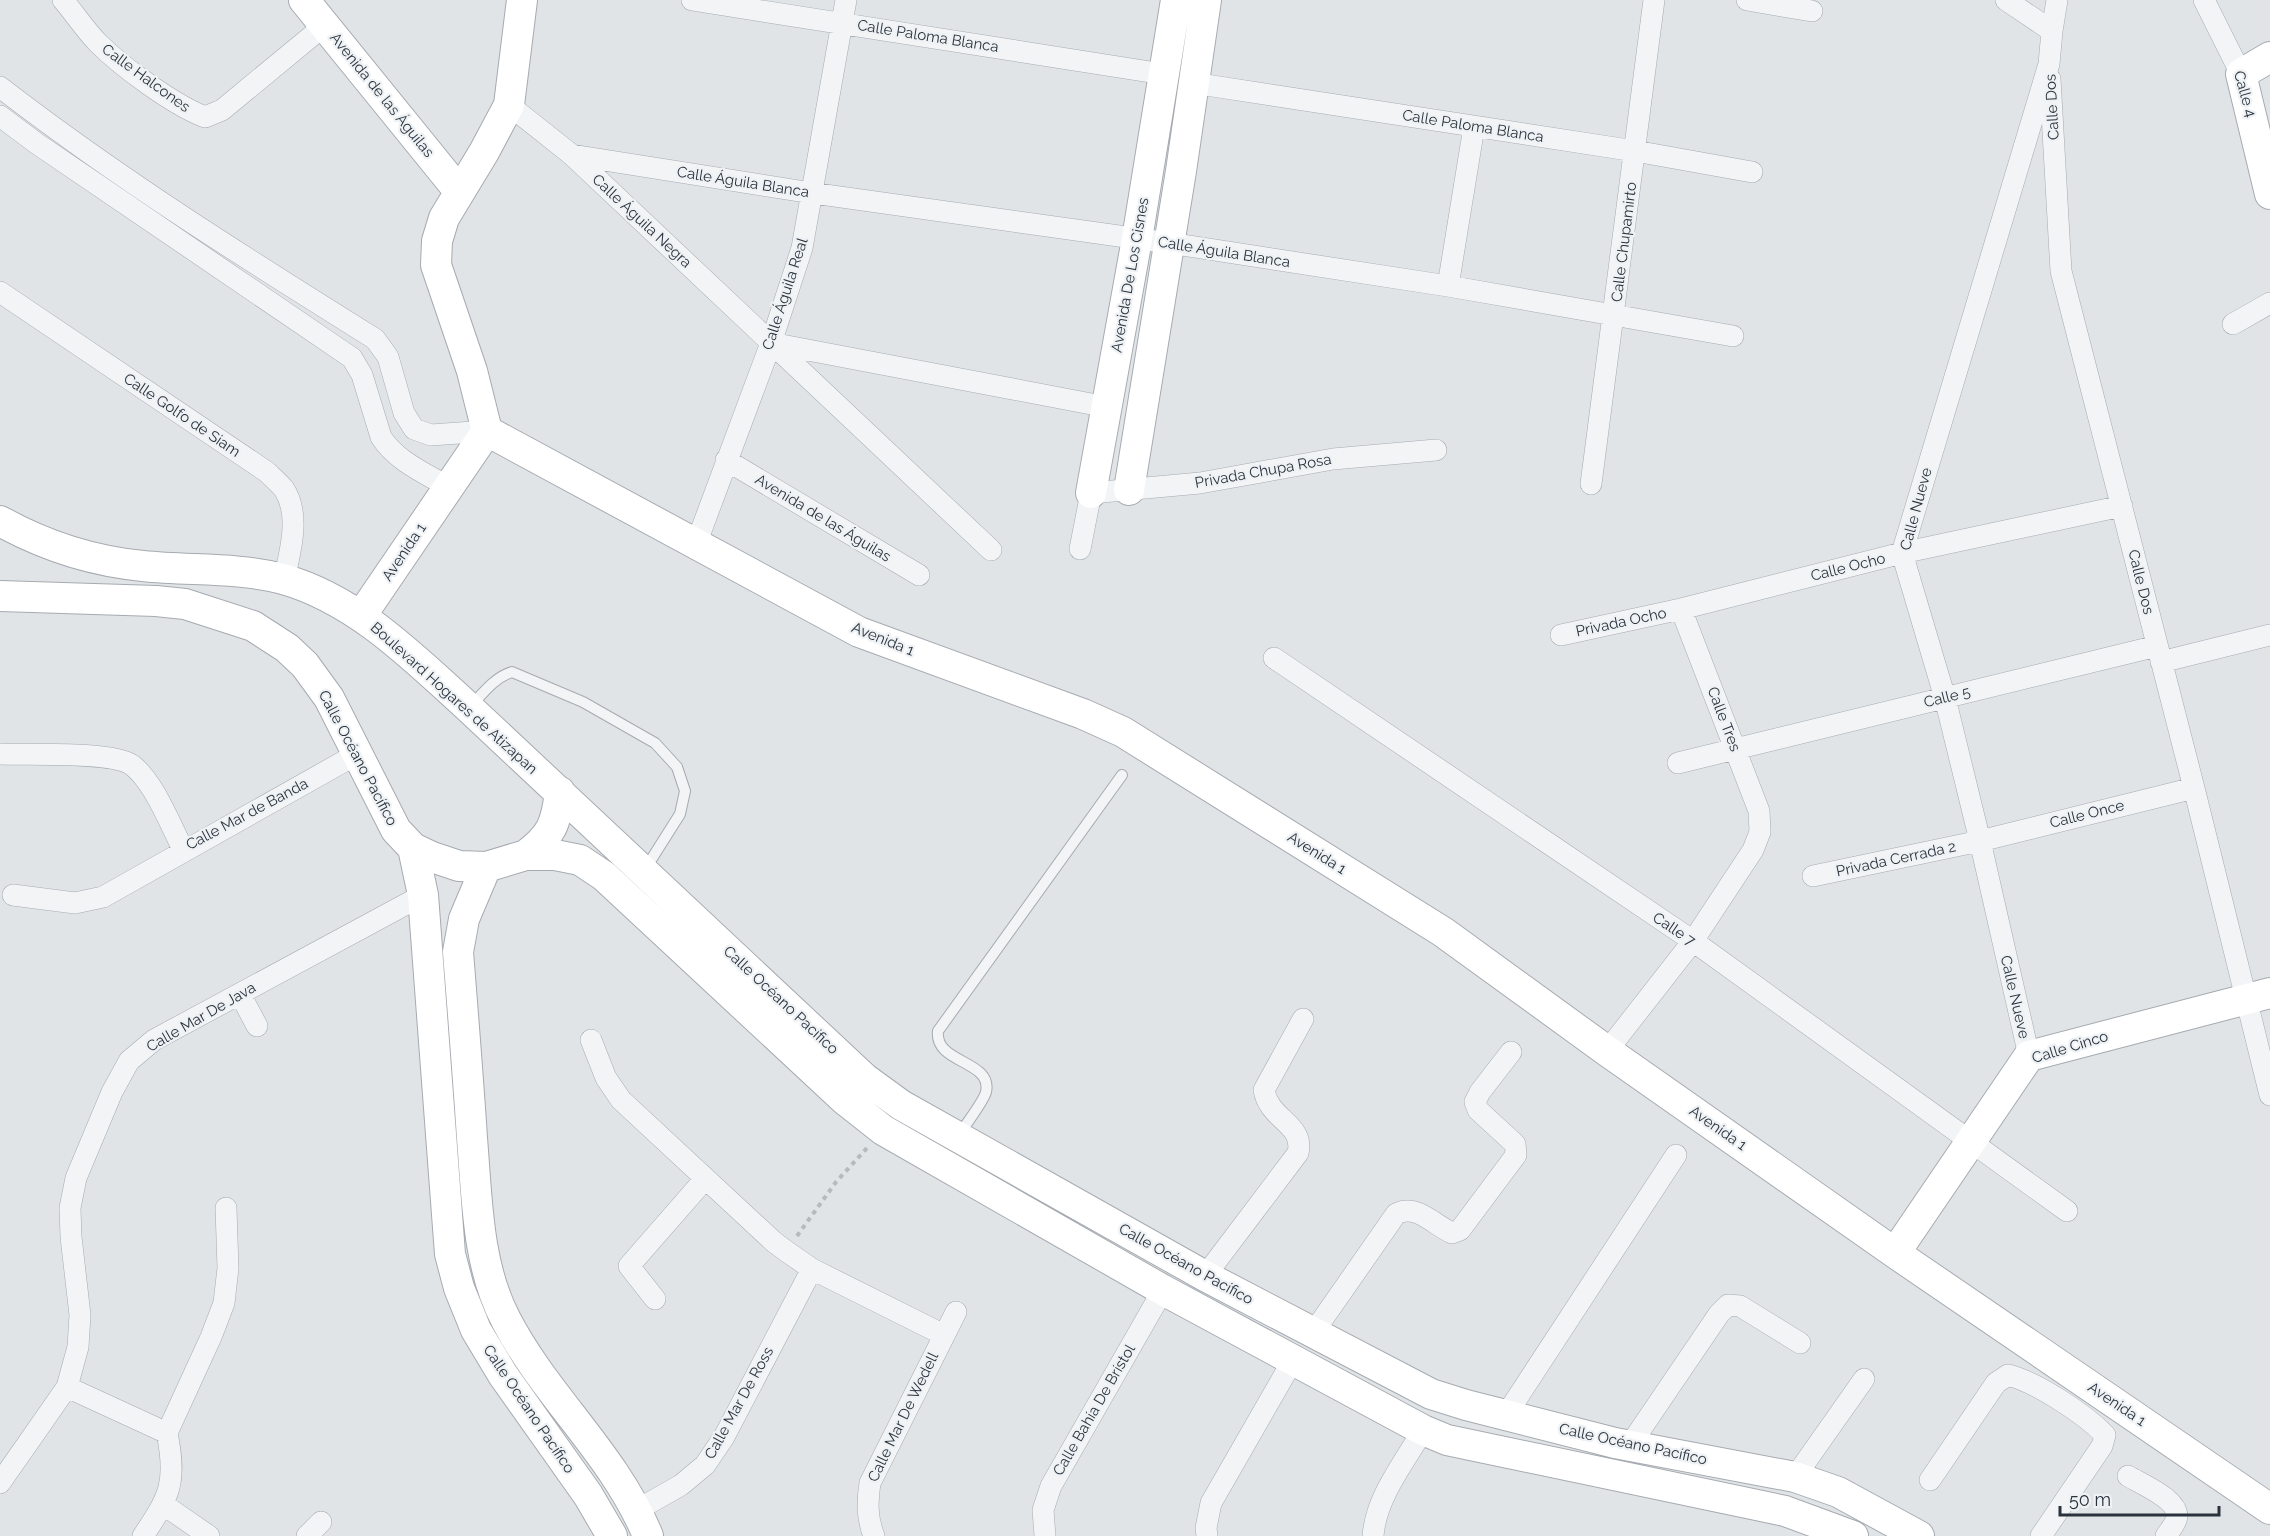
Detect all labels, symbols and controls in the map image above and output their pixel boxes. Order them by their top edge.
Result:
street label: Calle Paloma Blanca [856,16,1000,56]
street label: Avenida de las Águilas [326,29,438,161]
street label: Calle Halcones [98,40,194,116]
street label: Calle 4 [2230,69,2260,119]
street label: Calle Dos [2041,73,2063,141]
street label: Calle Paloma Blanca [1401,106,1545,146]
street label: Calle Águila Blanca [676,163,810,201]
street label: Calle Águila Negra [589,170,695,272]
street label: Calle Chupamirto [1608,181,1640,303]
street label: Avenida De Los Cisnes [1107,196,1153,354]
street label: Calle Águila Blanca [1157,233,1291,271]
street label: Calle Águila Real [758,235,812,352]
street label: Calle Golfo de Siam [120,369,244,461]
street label: Privada Chupa Rosa [1193,450,1333,492]
street label: Calle Nueve [1896,465,1936,552]
street label: Avenida de las Águilas [752,470,894,566]
street label: Avenida 1 [378,519,430,584]
street label: Calle Dos [2124,548,2158,616]
street label: Calle Ocho [1809,549,1887,585]
street label: Privada Ocho [1574,604,1668,640]
street label: Boulevard Hogares de Atizapan [367,618,541,778]
street label: Avenida 1 [849,618,917,660]
street label: Calle 5 [1922,683,1972,711]
street label: Calle Tres [1703,684,1745,754]
street label: Calle Océano Pacífico [315,687,401,829]
street label: Calle Mar de Banda [183,774,311,854]
street label: Calle Once [2048,796,2126,832]
street label: Avenida 1 [1284,828,1350,878]
street label: Privada Cerrada 2 [1834,837,1958,880]
street label: Calle 7 [1649,908,1699,950]
street label: Calle Océano Pacífico [720,942,842,1058]
street label: Calle Nueve [1997,954,2033,1041]
street label: Calle Mar De Java [143,978,259,1056]
street label: Calle Cinco [2030,1027,2110,1067]
street label: Avenida 1 [1686,1102,1751,1155]
street label: Calle Océano Pacífico [1116,1220,1256,1308]
street label: Calle Bahía De Brístol [1049,1340,1139,1479]
street label: Calle Océano Pacífico [479,1341,579,1477]
street label: Calle Mar De Ross [701,1344,777,1462]
street label: Calle Mar De Wedell [864,1348,943,1485]
street label: Avenida 1 [2085,1378,2150,1430]
street label: Calle Océano Pacífico [1557,1420,1709,1468]
scale bar [2060,1479,2219,1517]
text: 50 m [2069,1489,2111,1510]

